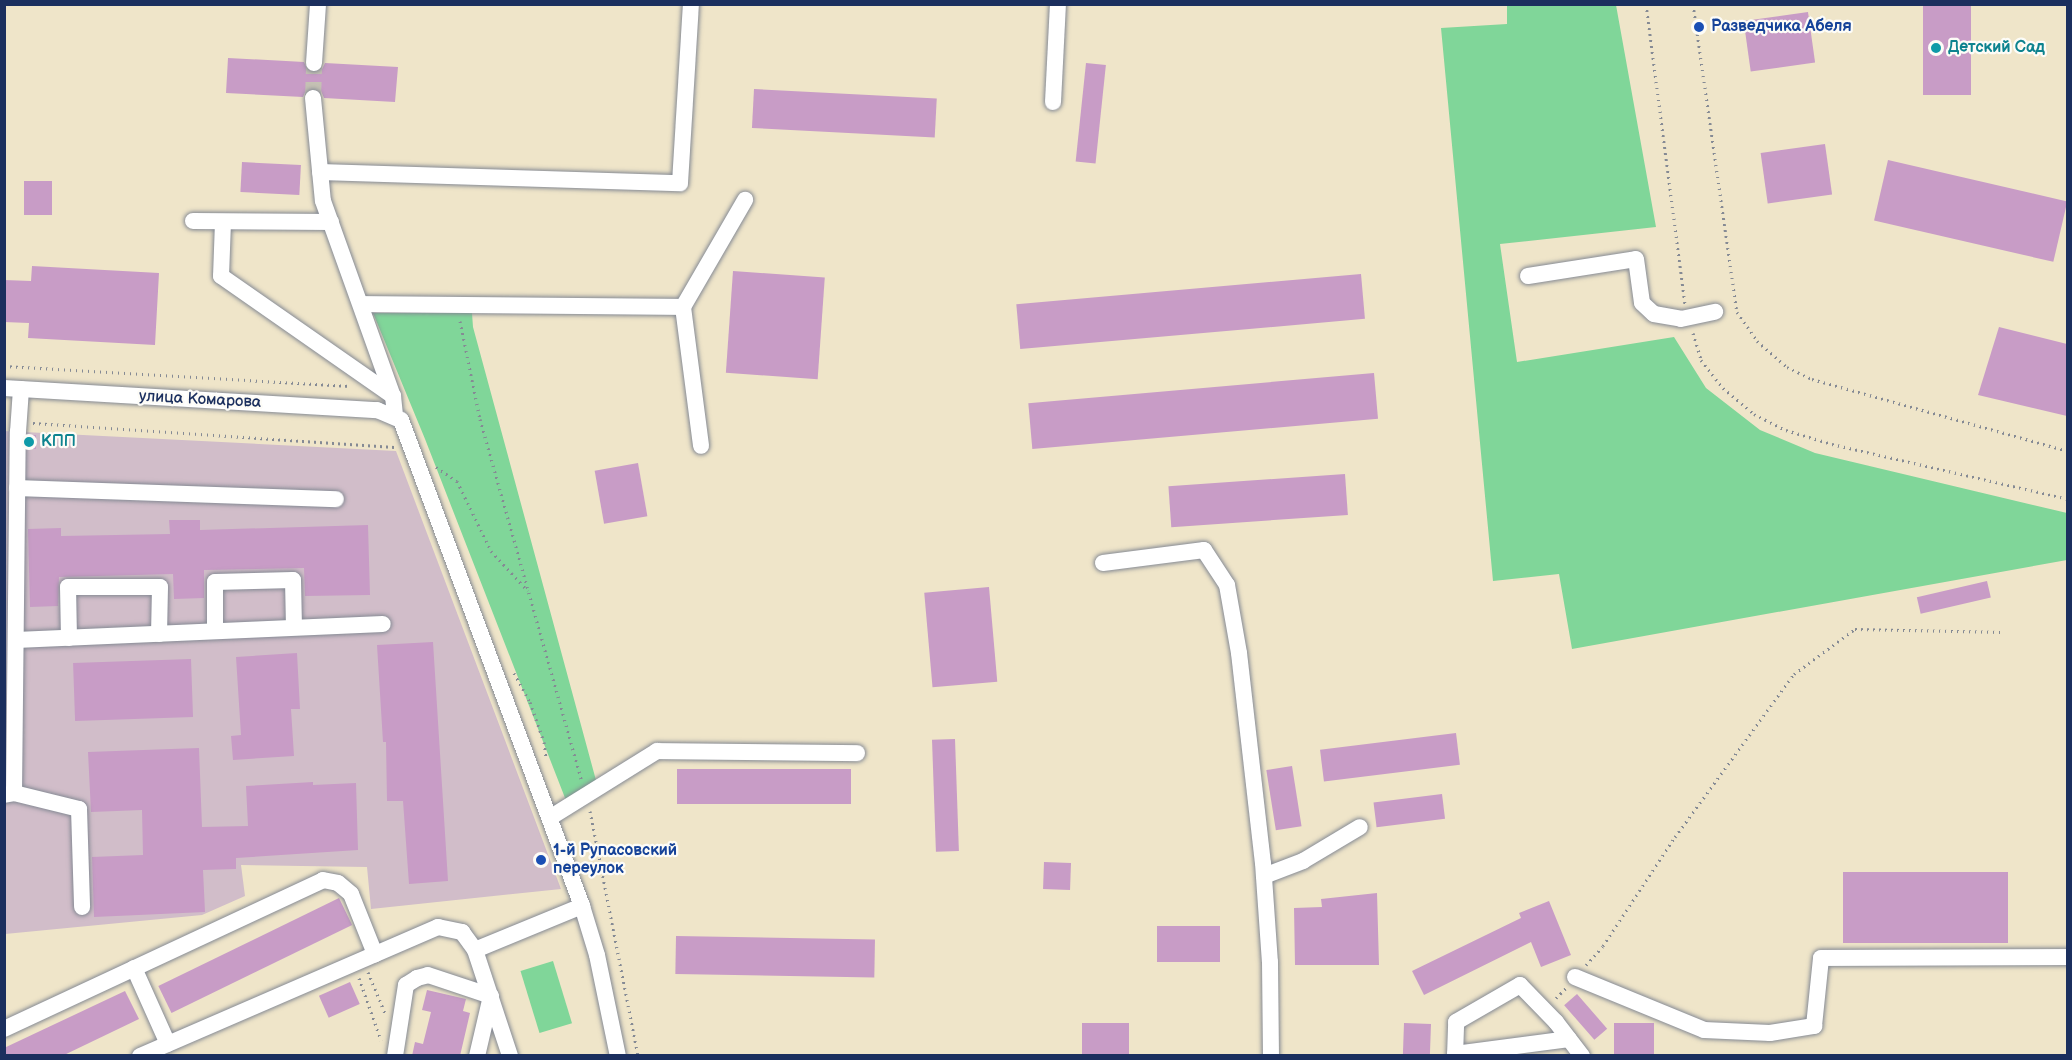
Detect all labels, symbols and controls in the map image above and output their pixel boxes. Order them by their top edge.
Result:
place label: Разведчика Абеля [1711,17,1852,37]
marker: Разведчика Абеля [1692,20,1706,34]
place label: Детский Сад [1948,38,2045,58]
marker: Детский Сад [1929,41,1943,55]
street label: улица Комарова [138,387,262,413]
place label: КПП [41,432,76,452]
marker: КПП [22,435,36,449]
place label: 1-й Рупасовский переулок [553,841,677,879]
marker: 1-й Рупасовский переулок [534,853,548,867]

